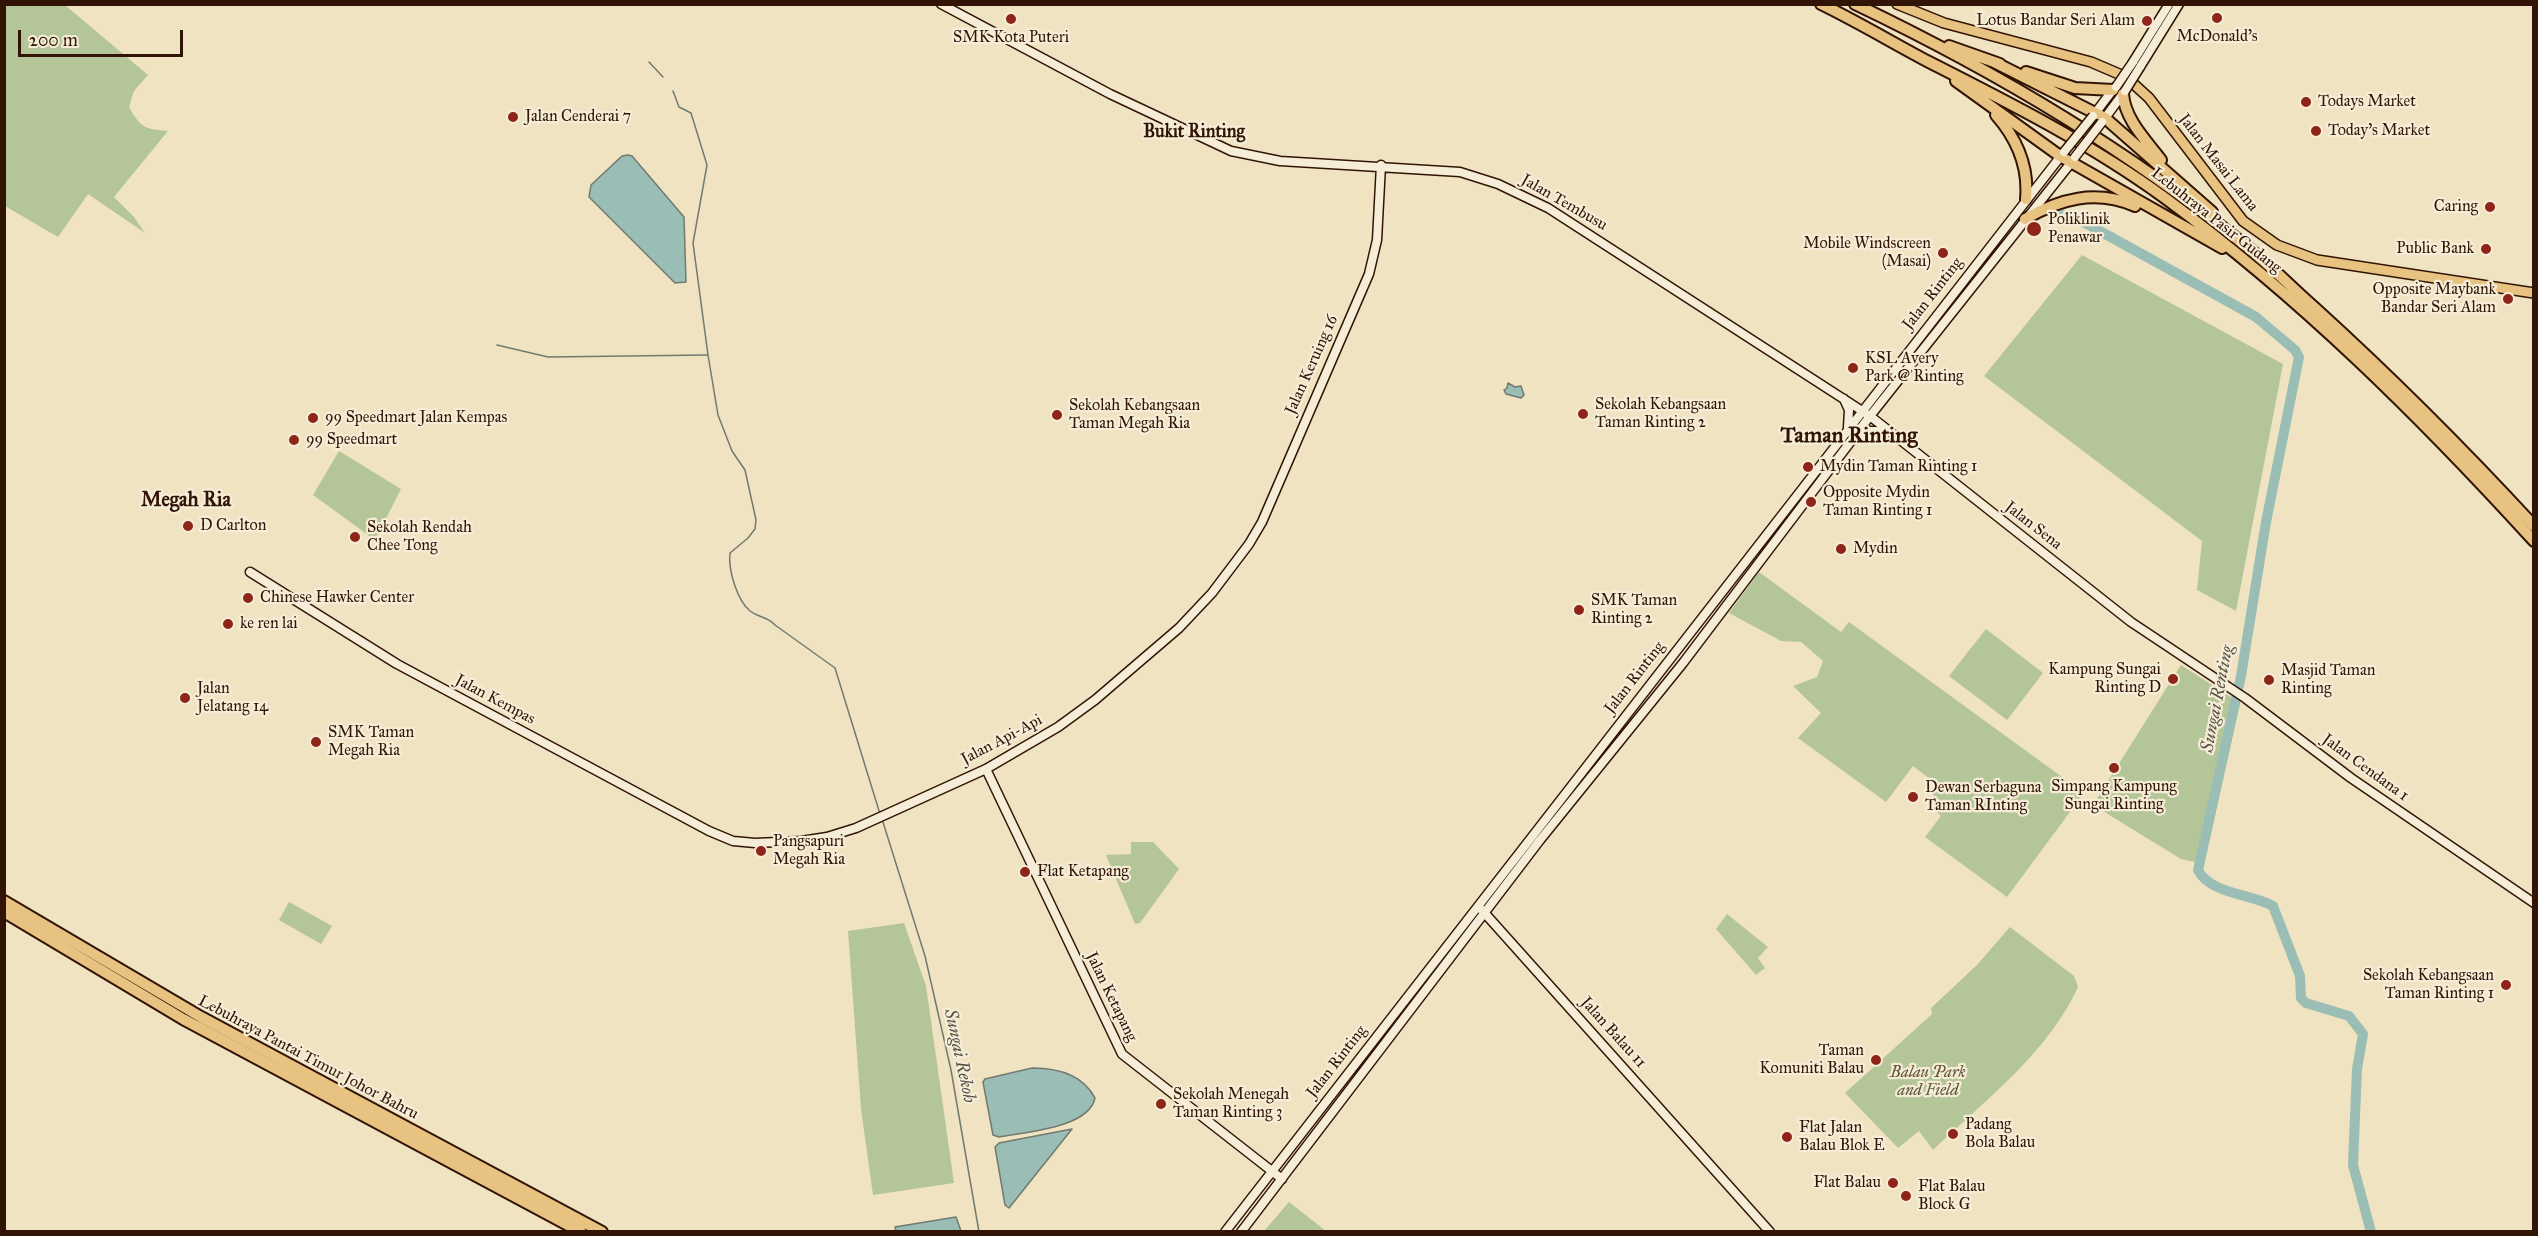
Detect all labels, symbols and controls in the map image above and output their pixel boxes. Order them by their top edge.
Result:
place label: Lotus Bandar Seri Alam [1976,11,2135,31]
marker: McDonald's [2210,11,2224,25]
marker: SMK Kota Puteri [1004,12,1018,26]
marker: Lotus Bandar Seri Alam [2140,14,2154,28]
scale bar [21,18,186,56]
place label: McDonald's [2176,27,2258,47]
place label: SMK Kota Puteri [953,28,1069,48]
text: 200 m [29,29,78,51]
place label: Todays Market [2318,92,2416,112]
marker: Todays Market [2299,95,2313,109]
place label: Jalan Cenderai 7 [525,107,631,127]
marker: Jalan Cenderai 7 [506,110,520,124]
street label: Jalan Masai Lama [2174,110,2262,216]
place label: Today's Market [2328,121,2430,141]
district label: Bukit Rinting [1143,122,1245,144]
marker: Today's Market [2309,124,2323,138]
street label: Lebuhraya Pasir Gudang [2147,164,2285,278]
street label: Jalan Tembusu [1517,171,1611,235]
place label: Caring [2434,197,2478,217]
marker: Caring [2483,200,2497,214]
place label: Poliklinik Penawar [2048,210,2110,248]
marker: Poliklinik Penawar [2025,220,2043,238]
place label: Mobile Windscreen (Masai) [1803,234,1931,272]
place label: Public Bank [2396,239,2474,259]
marker: Public Bank [2479,242,2493,256]
marker: Mobile Windscreen (Masai) [1936,246,1950,260]
street label: Jalan Rinting [1899,254,1967,334]
place label: Opposite Maybank Bandar Seri Alam [2373,280,2496,318]
marker: Opposite Maybank Bandar Seri Alam [2501,292,2515,306]
street label: Jalan Keruing 16 [1281,312,1343,418]
place label: KSL Avery Park @ Rinting [1865,349,1964,387]
marker: KSL Avery Park @ Rinting [1846,361,1860,375]
place label: Sekolah Kebangsaan Taman Rinting 2 [1595,395,1726,433]
place label: Sekolah Kebangsaan Taman Megah Ria [1069,396,1200,434]
marker: Sekolah Kebangsaan Taman Rinting 2 [1576,407,1590,421]
place label: 99 Speedmart Jalan Kempas [325,408,507,428]
marker: Sekolah Kebangsaan Taman Megah Ria [1050,408,1064,422]
marker: 99 Speedmart Jalan Kempas [306,411,320,425]
district label: Taman Rinting [1781,424,1917,450]
place label: 99 Speedmart [306,430,397,450]
marker: 99 Speedmart [287,433,301,447]
place label: Mydin Taman Rinting 1 [1820,457,1977,477]
marker: Mydin Taman Rinting 1 [1801,460,1815,474]
place label: Opposite Mydin Taman Rinting 1 [1823,483,1932,521]
district label: Megah Ria [141,489,231,513]
marker: Opposite Mydin Taman Rinting 1 [1804,495,1818,509]
street label: Jalan Sena [2001,498,2065,554]
place label: D Carlton [200,516,266,536]
place label: Sekolah Rendah Chee Tong [367,518,472,556]
marker: D Carlton [181,519,195,533]
marker: Sekolah Rendah Chee Tong [348,530,362,544]
place label: Mydin [1853,539,1898,559]
marker: Mydin [1834,542,1848,556]
place label: Chinese Hawker Center [260,588,414,608]
marker: Chinese Hawker Center [241,591,255,605]
place label: SMK Taman Rinting 2 [1591,591,1677,629]
marker: SMK Taman Rinting 2 [1572,603,1586,617]
place label: ke ren lai [240,614,298,634]
marker: ke ren lai [221,617,235,631]
street label: Jalan Rinting [1601,638,1669,718]
water label: Sungai Renting [2197,644,2239,754]
place label: Kampung Sungai Rinting D [2048,660,2161,698]
place label: Masjid Taman Rinting [2281,661,2375,699]
street label: Jalan Kempas [452,671,538,729]
marker: Kampung Sungai Rinting D [2166,672,2180,686]
marker: Masjid Taman Rinting [2262,673,2276,687]
place label: Jalan Jelatang 14 [197,679,268,717]
marker: Jalan Jelatang 14 [178,691,192,705]
street label: Jalan Api-Api [958,711,1046,769]
place label: SMK Taman Megah Ria [328,723,414,761]
street label: Jalan Cendana 1 [2318,730,2412,806]
marker: SMK Taman Megah Ria [309,735,323,749]
marker: Simpang Kampung Sungai Rinting [2107,761,2121,775]
place label: Simpang Kampung Sungai Rinting [2051,777,2177,815]
place label: Dewan Serbaguna Taman RInting [1925,778,2042,816]
marker: Dewan Serbaguna Taman RInting [1906,790,1920,804]
place label: Pangsapuri Megah Ria [773,832,845,870]
marker: Pangsapuri Megah Ria [754,844,768,858]
place label: Flat Ketapang [1037,862,1129,882]
marker: Flat Ketapang [1018,865,1032,879]
street label: Jalan Ketapang [1081,949,1141,1045]
place label: Sekolah Kebangsaan Taman Rinting 1 [2363,966,2494,1004]
marker: Sekolah Kebangsaan Taman Rinting 1 [2499,978,2513,992]
street label: Lebuhraya Pantai Timur Johor Bahru [195,992,421,1124]
street label: Jalan Balau 11 [1576,993,1650,1073]
water label: Sungai Rekoh [939,1007,979,1105]
street label: Jalan Rinting [1303,1022,1371,1102]
place label: Taman Komuniti Balau [1759,1041,1864,1079]
marker: Taman Komuniti Balau [1869,1053,1883,1067]
park label: Balau Park and Field [1890,1063,1966,1101]
place label: Sekolah Menegah Taman Rinting 3 [1173,1085,1289,1123]
marker: Sekolah Menegah Taman Rinting 3 [1154,1097,1168,1111]
place label: Padang Bola Balau [1965,1115,2035,1153]
place label: Flat Jalan Balau Blok E [1799,1118,1885,1156]
marker: Padang Bola Balau [1946,1127,1960,1141]
marker: Flat Jalan Balau Blok E [1780,1130,1794,1144]
place label: Flat Balau [1813,1173,1881,1193]
marker: Flat Balau [1886,1176,1900,1190]
place label: Flat Balau Block G [1918,1177,1986,1215]
marker: Flat Balau Block G [1899,1189,1913,1203]

